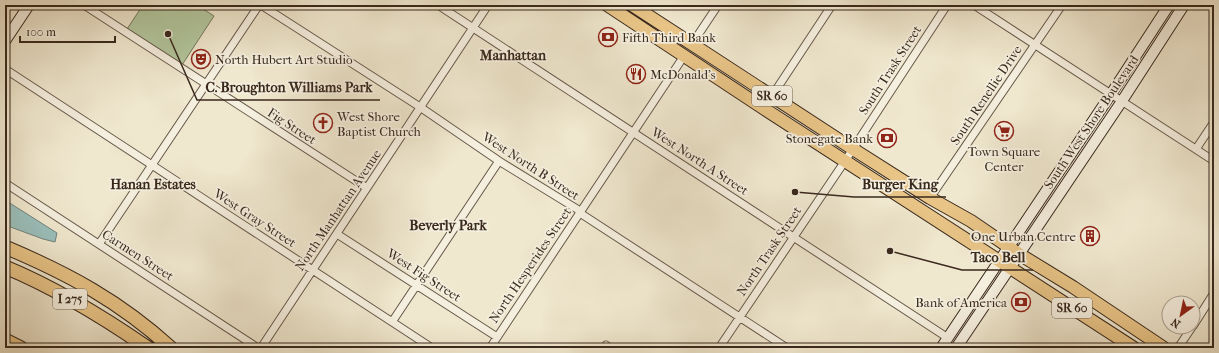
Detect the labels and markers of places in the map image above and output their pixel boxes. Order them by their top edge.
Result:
bank icon: Fifth Third Bank [597,26,619,48]
place label: Fifth Third Bank [622,30,716,45]
theatre icon: North Hubert Art Studio [190,48,212,70]
place label: North Hubert Art Studio [215,52,353,67]
restaurant icon: McDonald's [625,63,647,85]
place label: McDonald's [650,67,716,82]
callout: C. Broughton Williams Park [197,74,380,100]
place label: West Shore Baptist Church [336,109,422,139]
church icon: West Shore Baptist Church [312,112,334,134]
supermarket icon: Town Square Center [993,120,1015,142]
bank icon: Stonegate Bank [876,127,898,149]
place label: Stonegate Bank [786,131,873,146]
place label: Town Square Center [968,144,1041,174]
callout: Burger King [854,171,946,197]
building icon: One Urban Centre [1079,225,1101,247]
place label: One Urban Centre [971,229,1077,244]
callout: Taco Bell [962,244,1033,270]
bank icon: Bank of America [1010,291,1032,313]
place label: Bank of America [915,295,1008,310]

